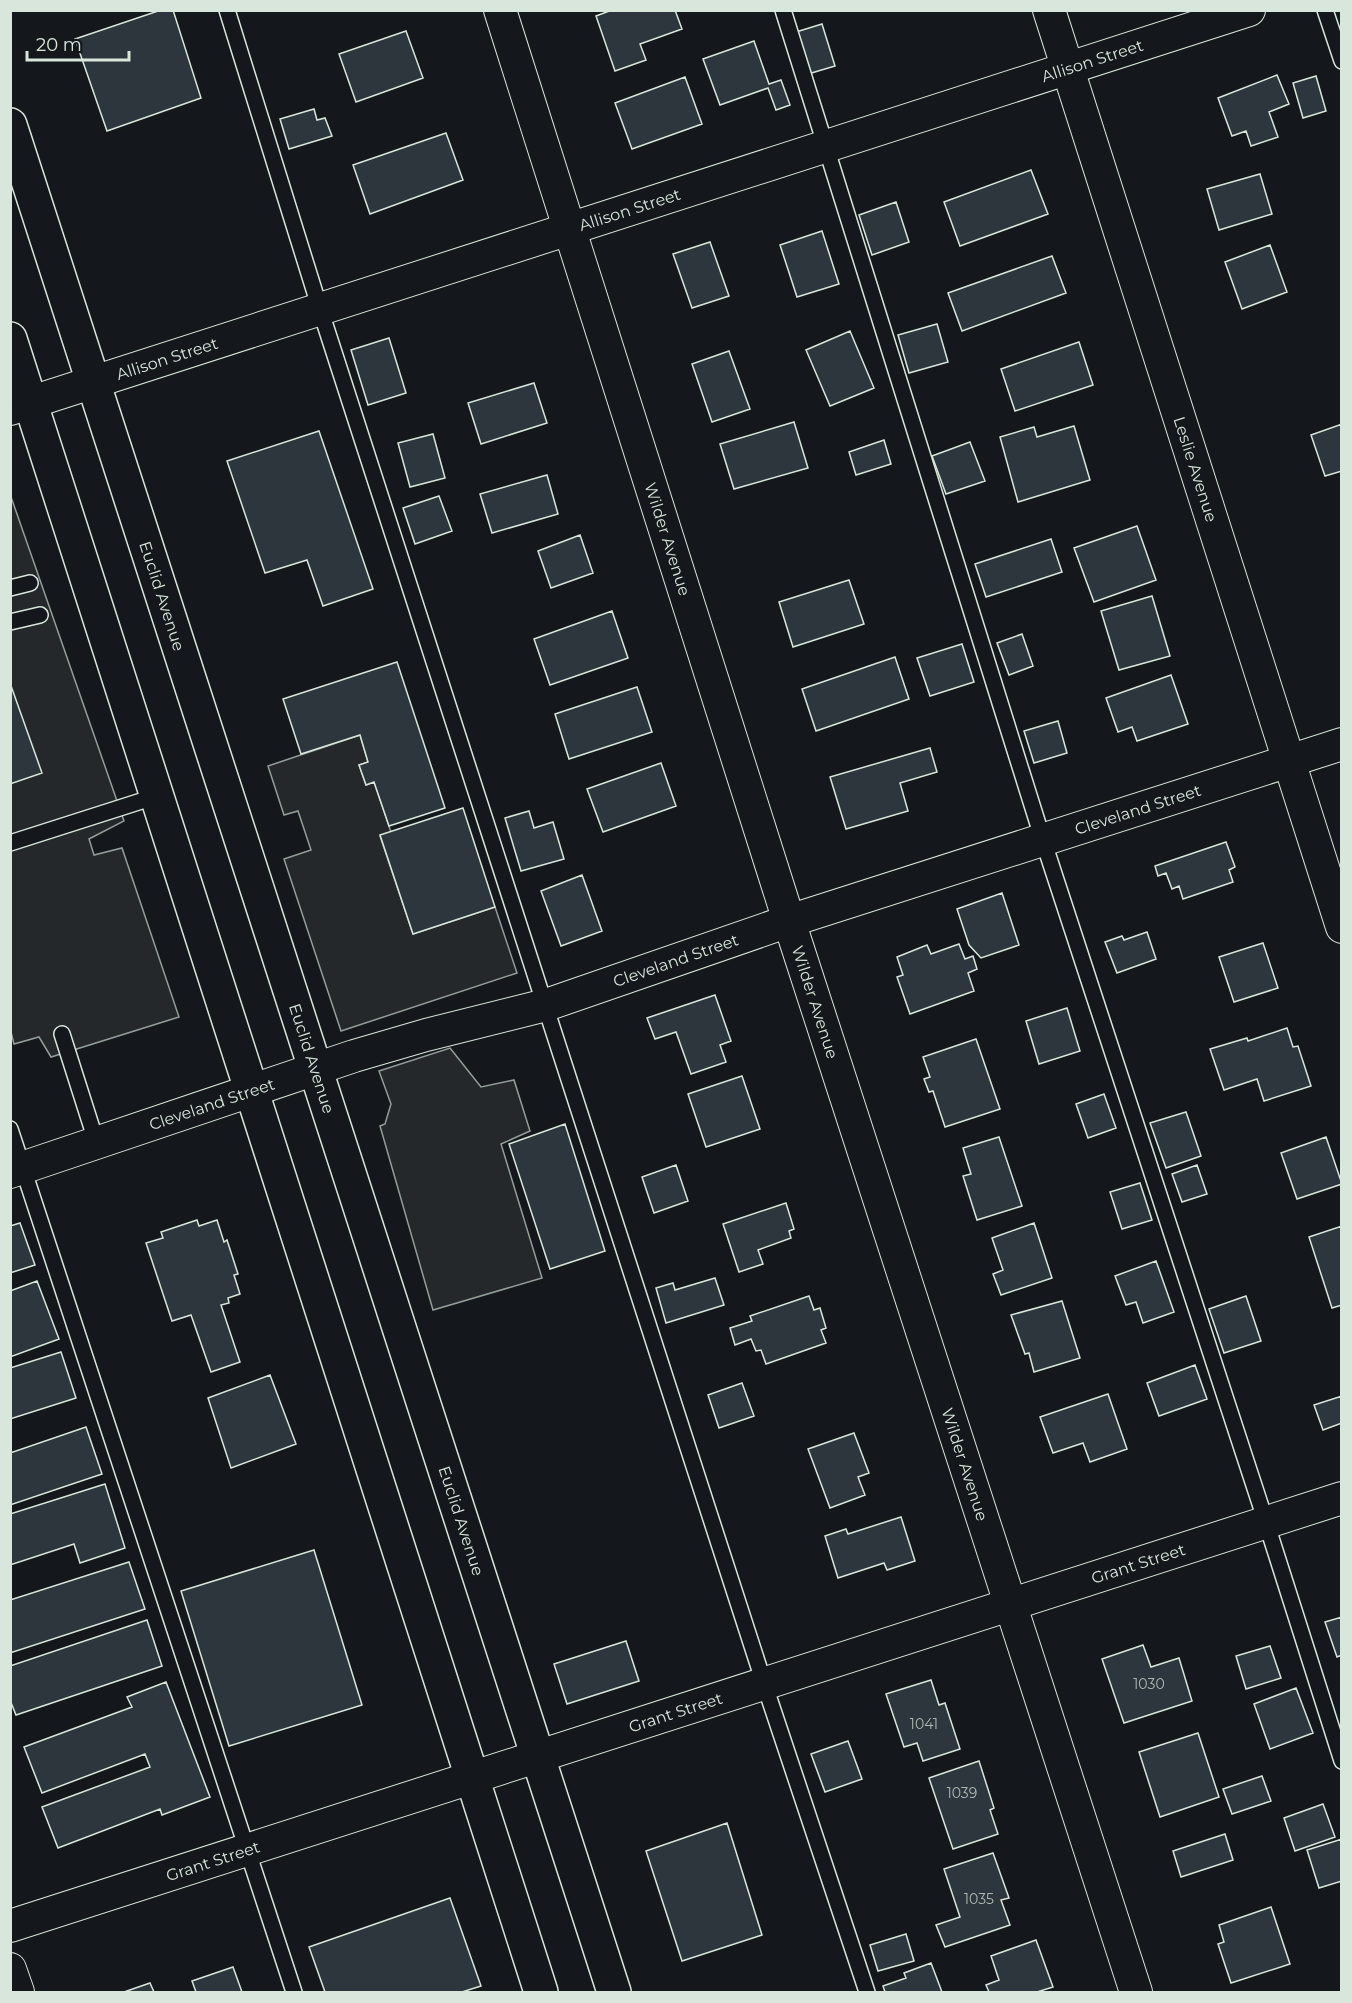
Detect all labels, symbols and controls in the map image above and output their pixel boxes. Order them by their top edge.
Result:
scale bar [27,24,129,62]
text: 20 m [36,34,82,56]
street label: Allison Street [1039,35,1146,86]
street label: Allison Street [576,184,683,235]
street label: Allison Street [114,333,221,384]
street label: Leslie Avenue [1170,414,1221,524]
street label: Wilder Avenue [641,480,695,598]
street label: Euclid Avenue [136,539,189,653]
street label: Cleveland Street [1072,780,1204,838]
street label: Cleveland Street [611,930,741,991]
street label: Wilder Avenue [788,943,842,1061]
street label: Euclid Avenue [285,1001,339,1116]
street label: Cleveland Street [147,1074,278,1134]
street label: Wilder Avenue [938,1406,992,1523]
street label: Euclid Avenue [435,1463,488,1578]
street label: Grant Street [1089,1539,1188,1587]
house number: 1030 [1133,1675,1165,1693]
street label: Grant Street [626,1688,725,1736]
house number: 1041 [910,1715,938,1733]
house number: 1039 [947,1784,977,1802]
street label: Grant Street [163,1837,263,1885]
house number: 1035 [964,1890,994,1908]

